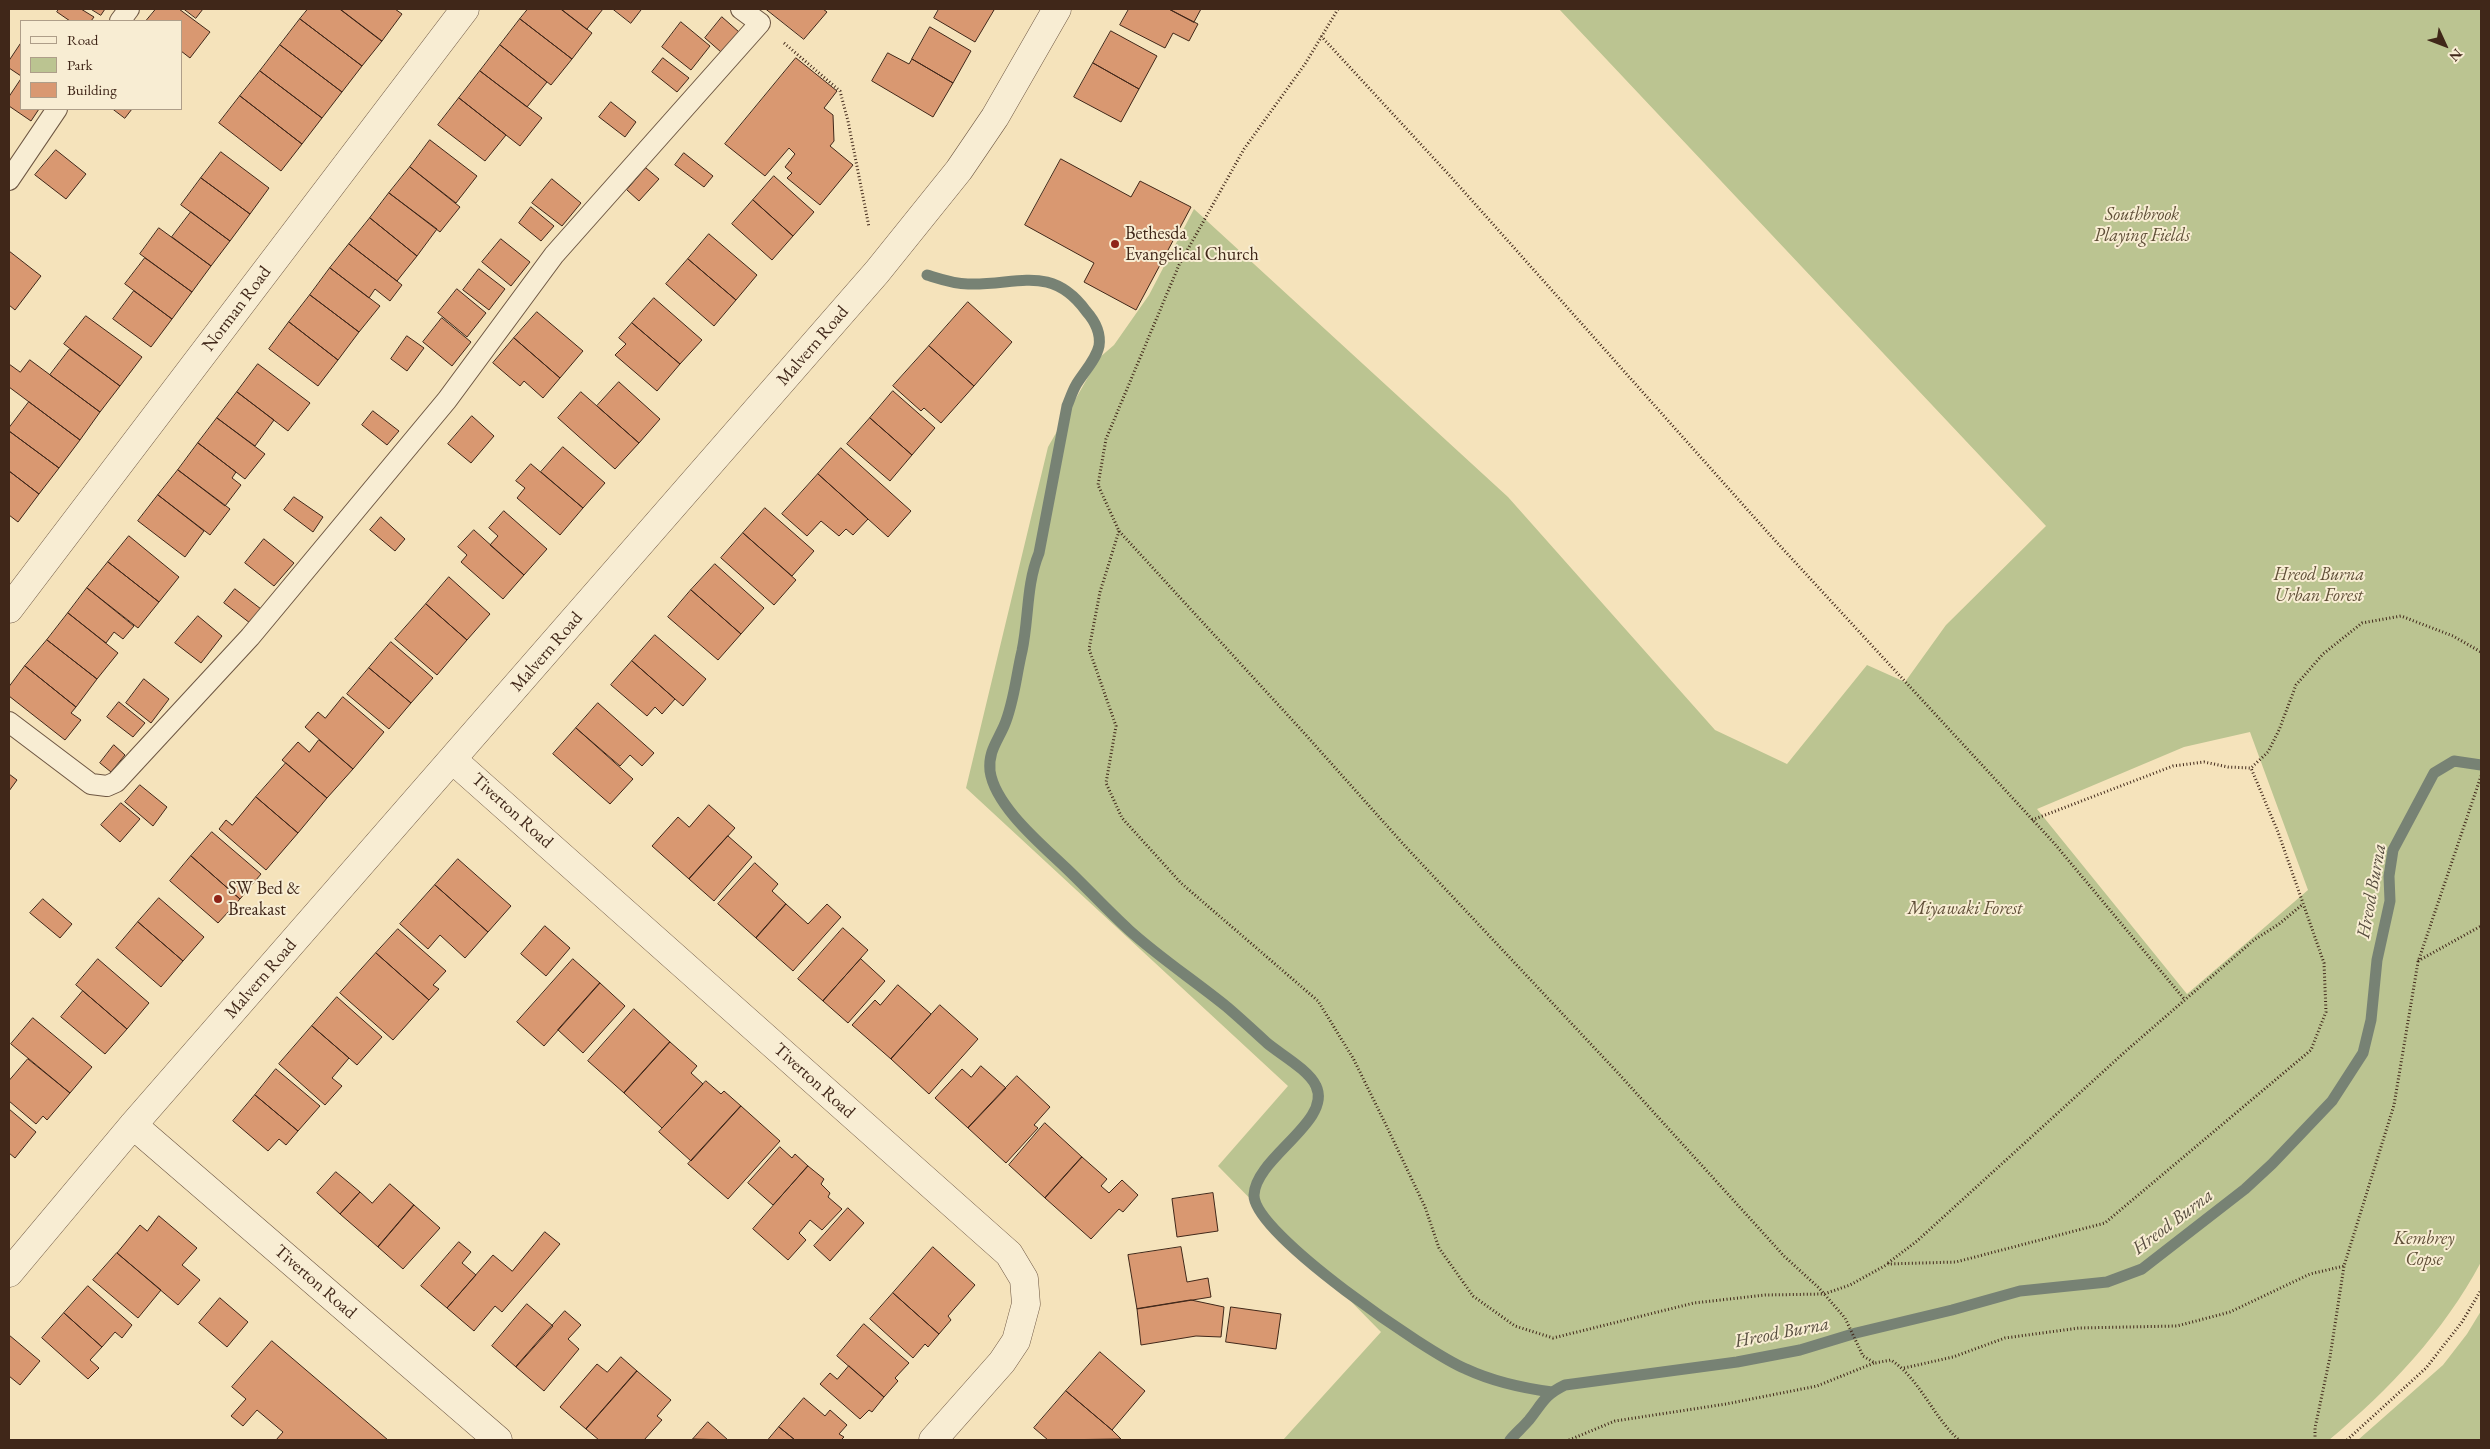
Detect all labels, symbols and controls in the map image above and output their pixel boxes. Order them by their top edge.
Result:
legend [20,20,182,110]
north arrow [2420,20,2470,70]
text: Road [67,30,98,49]
text: N [2446,45,2466,66]
text: Park [67,55,93,74]
text: Building [67,80,117,99]
park label: Southbrook Playing Fields [2094,204,2190,246]
place label: Bethesda Evangelical Church [1125,223,1259,266]
marker: Bethesda Evangelical Church [1109,238,1121,250]
street label: Norman Road [198,262,276,356]
street label: Malvern Road [773,302,853,390]
park label: Hreod Burna Urban Forest [2274,564,2364,606]
street label: Malvern Road [507,608,587,696]
street label: Tiverton Road [467,769,557,853]
water label: Hreod Burna [2352,842,2392,940]
place label: SW Bed & Breakast [228,878,300,921]
marker: SW Bed & Breakast [212,893,224,905]
park label: Miyawaki Forest [1908,898,2022,920]
street label: Malvern Road [221,935,301,1023]
street label: Tiverton Road [769,1039,859,1123]
water label: Hreod Burna [2128,1184,2218,1260]
park label: Kembrey Copse [2394,1228,2454,1270]
street label: Tiverton Road [269,1240,361,1324]
water label: Hreod Burna [1733,1313,1831,1353]

